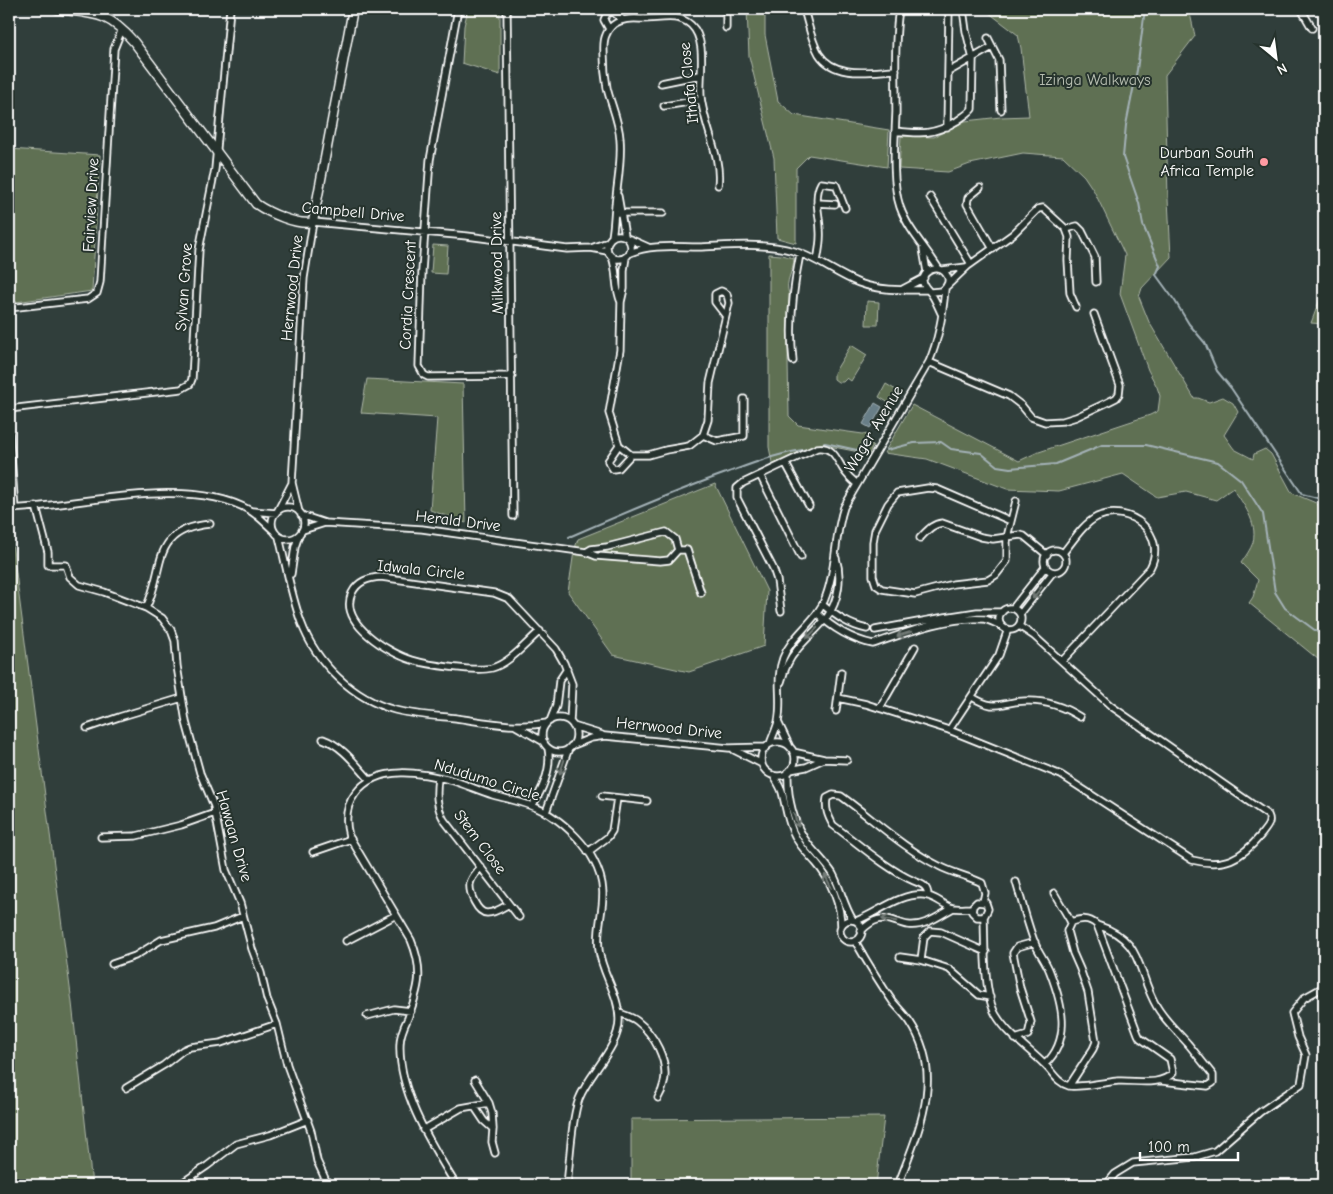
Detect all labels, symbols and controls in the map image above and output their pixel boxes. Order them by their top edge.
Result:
north arrow [1250,32,1300,82]
street label: Ithafa Close [676,41,702,125]
text: N [1274,59,1290,79]
park label: Izinga Walkways [1039,71,1151,89]
place label: Durban South Africa Temple [1160,144,1254,180]
marker: Durban South Africa Temple [1258,156,1270,168]
street label: Fairview Drive [80,157,102,253]
street label: Campbell Drive [301,199,405,225]
street label: Milkwood Drive [487,211,507,315]
street label: Herrwood Drive [277,234,307,342]
street label: Cordia Crescent [396,239,420,350]
street label: Sylvan Grove [172,242,196,332]
street label: Wager Avenue [841,382,907,476]
street label: Herald Drive [414,507,502,535]
street label: Idwala Circle [376,556,466,584]
one-way arrow [1031,586,1042,599]
one-way arrow [806,627,818,639]
one-way arrow [896,629,912,639]
street label: Herrwood Drive [615,713,723,743]
street label: Ndudumo Circle [432,755,542,805]
one-way arrow [557,759,566,774]
street label: Hawaan Drive [212,788,256,884]
street label: Stem Close [450,806,510,878]
one-way arrow [792,811,801,827]
one-way arrow [823,873,833,888]
one-way arrow [882,915,898,925]
scale bar [1140,1129,1238,1161]
text: 100 m [1148,1138,1190,1156]

